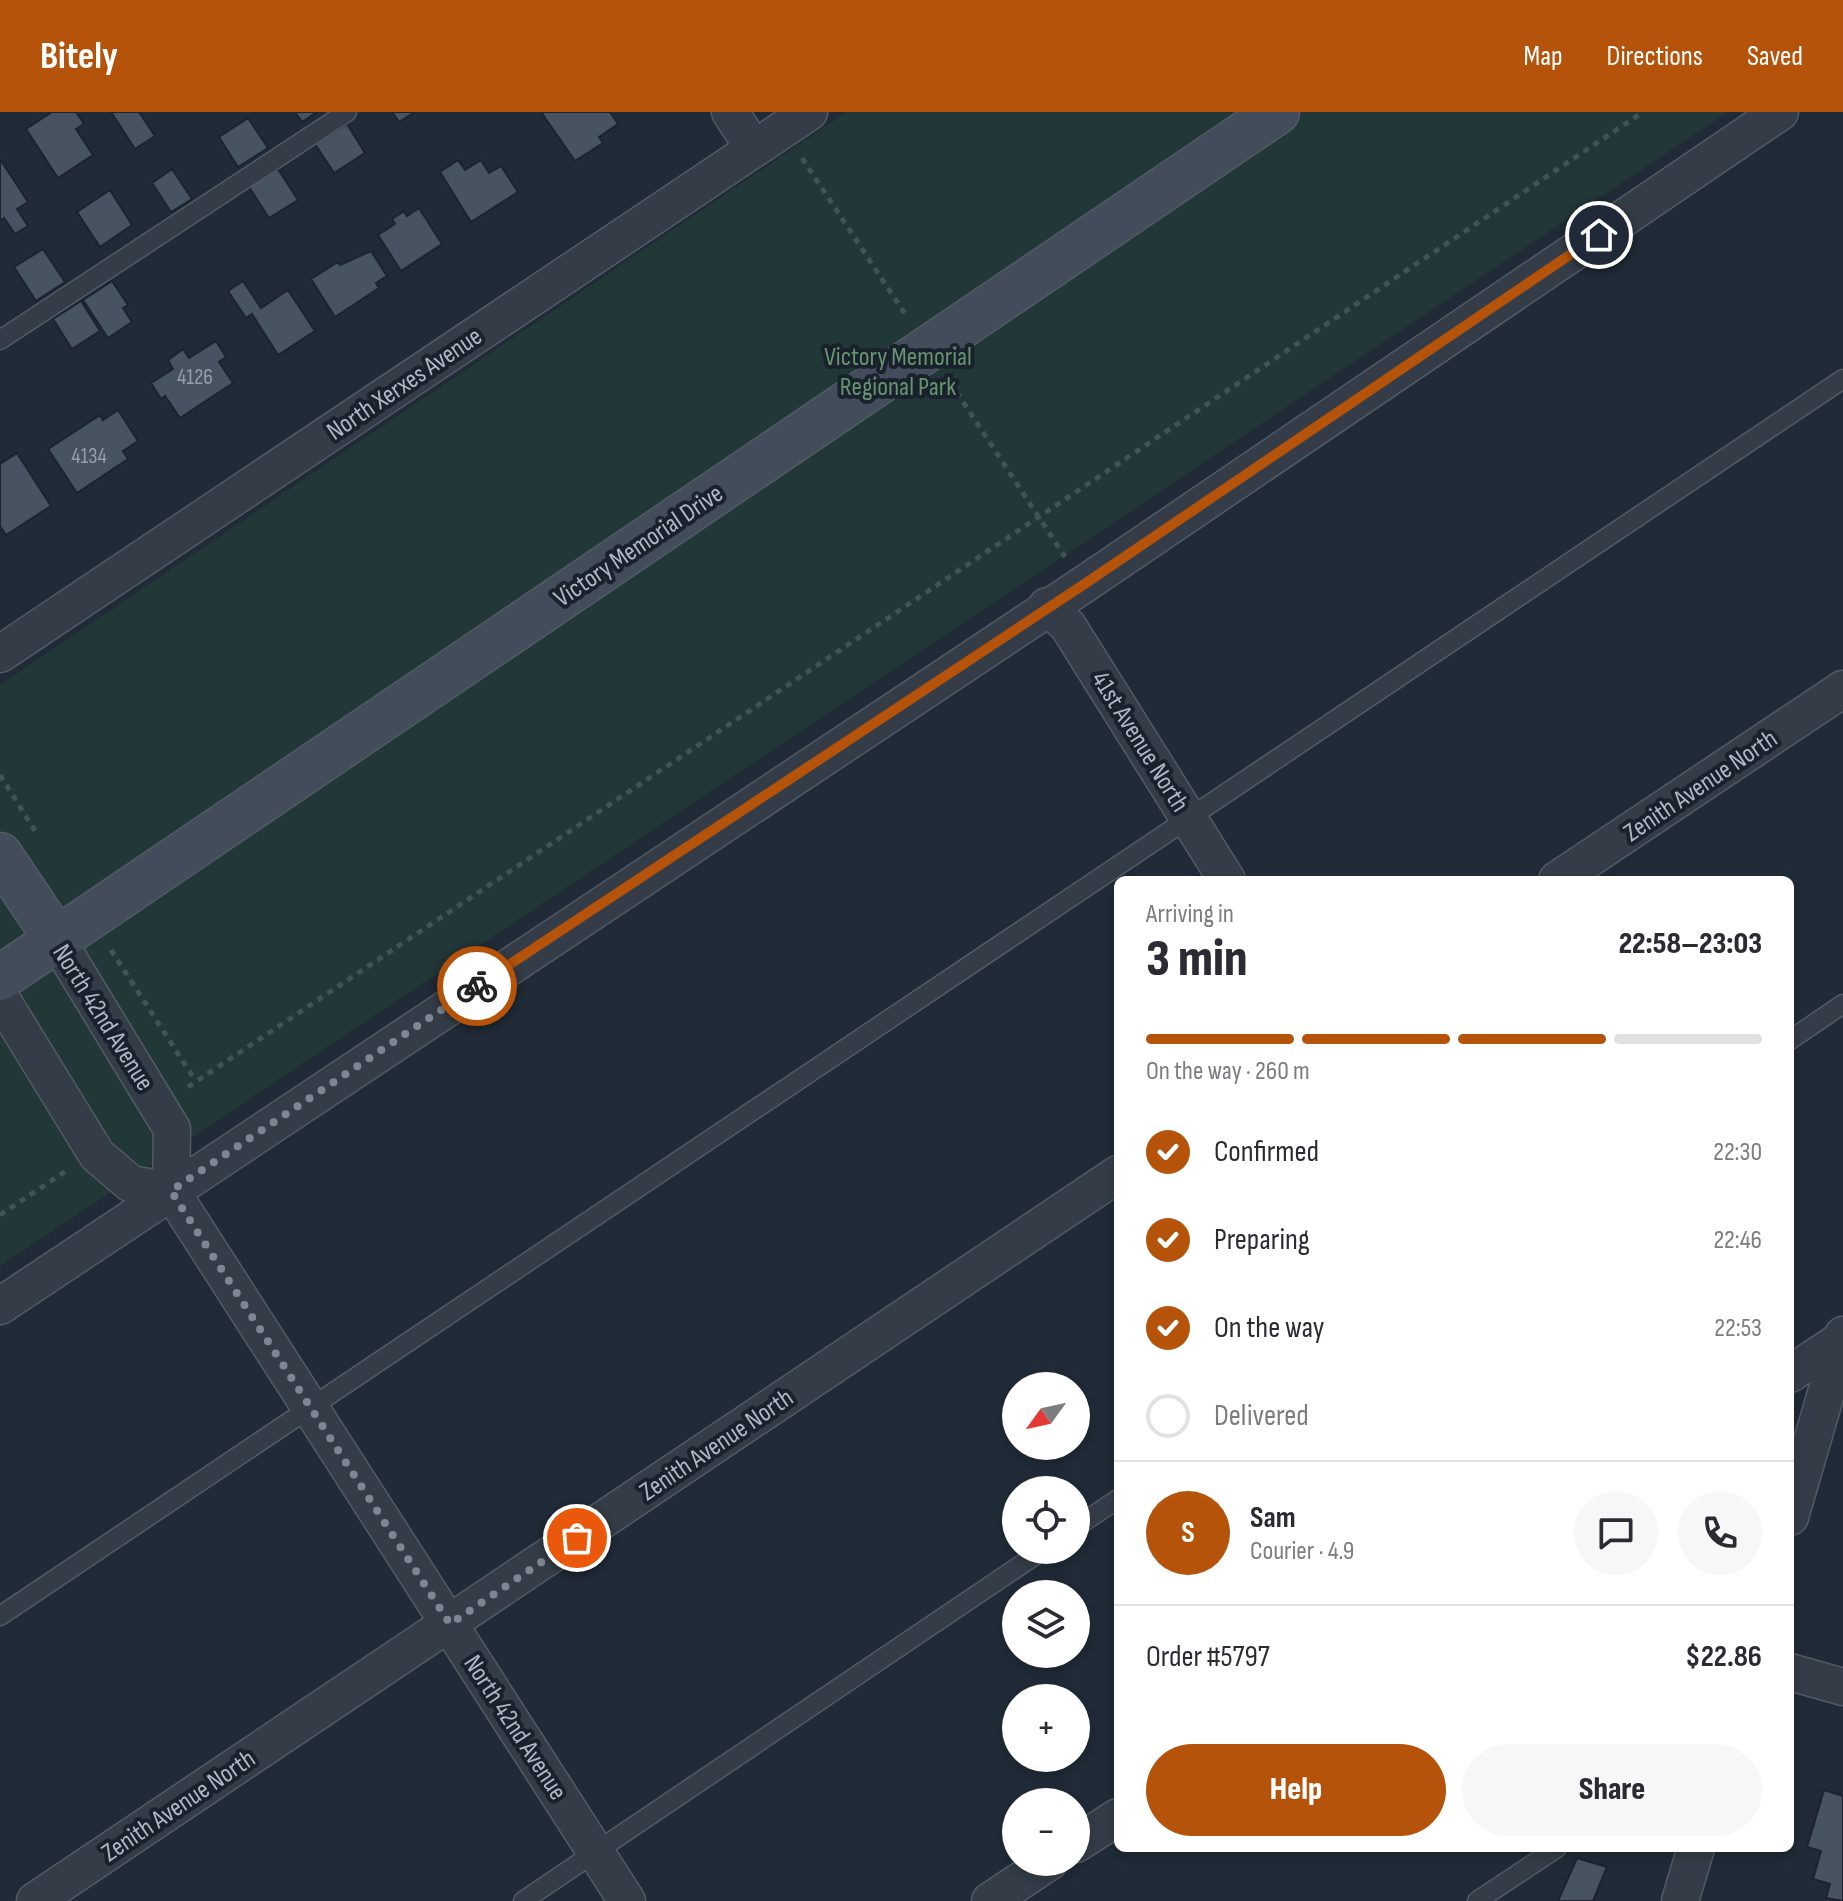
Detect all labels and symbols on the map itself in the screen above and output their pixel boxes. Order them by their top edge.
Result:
pin [1565,201,1633,269]
street label: North Xerxes Avenue [321,321,488,447]
park label: Victory Memorial Regional Park [824,342,972,403]
house number: 4126 [177,364,213,391]
house number: 4134 [71,443,107,470]
street label: Victory Memorial Drive [548,478,729,614]
street label: 41st Avenue North [1084,666,1195,818]
street label: Zenith Avenue North [1618,723,1783,849]
street label: North 42nd Avenue [46,939,160,1097]
courier [437,946,517,1026]
north arrow [1002,1372,1090,1460]
street label: Zenith Avenue North [634,1382,799,1508]
pin [543,1504,611,1572]
street label: North 42nd Avenue [456,1650,573,1806]
street label: Zenith Avenue North [96,1743,261,1869]

